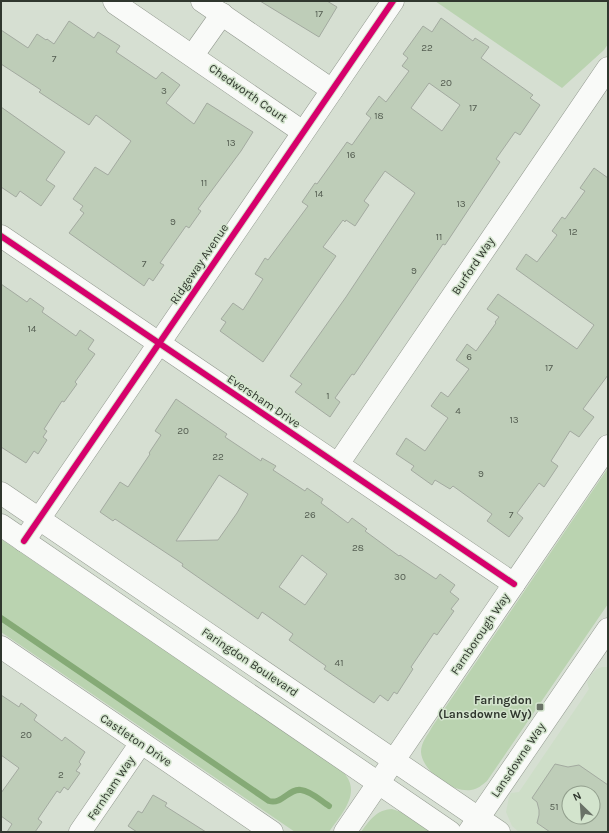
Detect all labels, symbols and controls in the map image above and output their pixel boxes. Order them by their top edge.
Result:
house number: 17 [315,8,323,20]
house number: 22 [421,42,433,54]
house number: 7 [52,53,57,65]
street label: Chedworth Court [206,61,290,125]
house number: 20 [440,77,452,89]
house number: 3 [161,85,167,97]
house number: 17 [469,102,477,114]
house number: 18 [374,110,384,122]
house number: 13 [226,137,236,149]
house number: 16 [346,149,356,161]
house number: 11 [201,177,207,189]
house number: 14 [315,188,324,200]
house number: 13 [456,198,466,210]
house number: 9 [170,216,176,228]
street label: Ridgeway Avenue [167,221,231,307]
house number: 12 [568,226,578,238]
house number: 11 [436,231,442,243]
street label: Burford Way [449,234,498,298]
house number: 7 [142,258,147,270]
house number: 9 [411,265,417,277]
house number: 14 [28,323,37,335]
house number: 6 [466,351,472,363]
house number: 17 [545,362,553,374]
street label: Eversham Drive [225,371,303,431]
house number: 1 [326,390,330,402]
house number: 4 [455,405,461,417]
house number: 13 [509,414,519,426]
house number: 20 [177,425,189,437]
house number: 22 [212,451,224,463]
house number: 9 [478,468,484,480]
house number: 26 [304,509,316,521]
house number: 7 [509,509,514,521]
house number: 28 [352,542,364,554]
house number: 30 [394,571,406,583]
street label: Farnborough Way [448,590,513,677]
street label: Faringdon Boulevard [199,625,301,699]
house number: 41 [335,657,343,669]
place label: Faringdon (Lansdowne Wy) [438,693,532,721]
marker: Faringdon (Lansdowne Wy) [535,702,545,712]
street label: Castleton Drive [97,711,175,769]
street label: Lansdowne Way [488,720,548,800]
house number: 20 [20,729,32,741]
street label: Fernham Way [84,753,138,823]
house number: 2 [58,769,64,781]
north arrow [561,785,601,825]
text: N [571,789,583,804]
house number: 51 [550,801,558,813]

